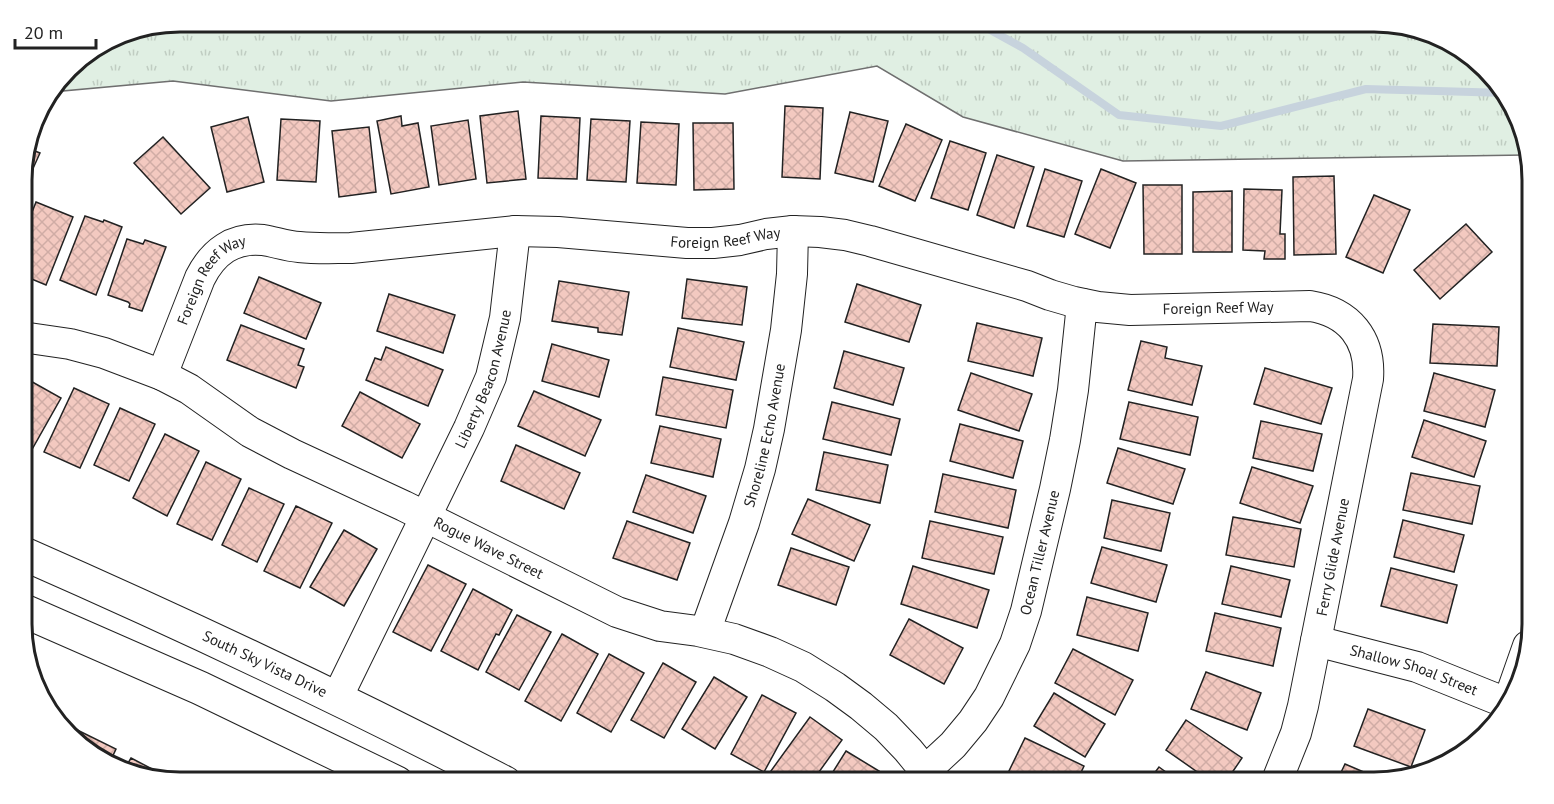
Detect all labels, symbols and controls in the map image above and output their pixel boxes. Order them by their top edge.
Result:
scale bar [15,12,96,50]
text: 20 m [24,21,63,44]
street label: Foreign Reef Way [670,222,781,252]
street label: Foreign Reef Way [173,231,247,328]
street label: Foreign Reef Way [1162,297,1274,318]
street label: Liberty Beacon Avenue [451,309,515,451]
street label: Shoreline Echo Avenue [739,362,789,509]
street label: Ocean Tiller Avenue [1015,488,1063,617]
street label: Ferry Glide Avenue [1312,496,1353,617]
street label: Rogue Wave Street [431,512,547,583]
street label: South Sky Vista Drive [200,626,330,701]
street label: Shallow Shoal Street [1348,640,1481,699]

